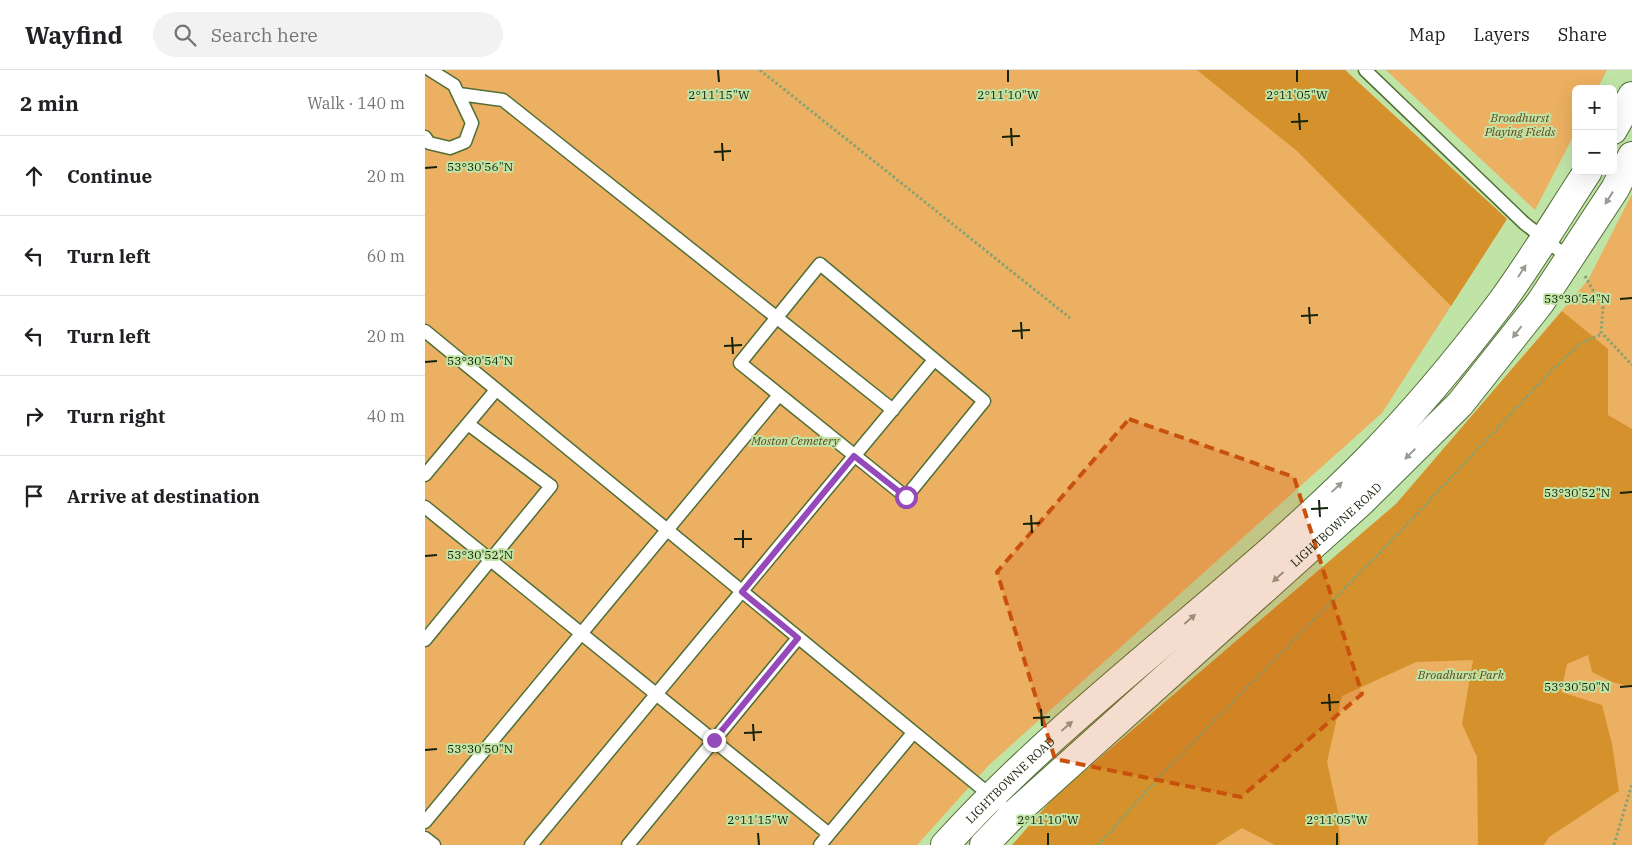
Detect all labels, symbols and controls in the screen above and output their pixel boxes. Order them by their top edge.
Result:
search box [153,12,503,57]
text: Wayfind [25,19,123,51]
icon: search [171,21,199,49]
text: Search here [211,23,318,47]
text: Map [1409,23,1446,46]
text: Layers [1474,23,1530,46]
text: Share [1558,23,1607,46]
map controls [1572,85,1617,175]
button: + [1572,85,1617,130]
text: 2°11'15"W [688,87,750,102]
text: 2°11'10"W [977,87,1039,102]
text: 2°11'05"W [1266,87,1328,102]
text: 2 min [20,89,79,117]
text: Walk · 140 m [307,93,405,113]
park label: Broadhurst Playing Fields [1484,110,1556,139]
button: − [1572,130,1617,175]
text: 53°30'56"N [447,159,513,174]
icon: ahead [20,162,48,190]
text: Continue [67,164,152,188]
text: 20 m [367,166,405,186]
one-way arrow [1604,192,1613,205]
icon: left [20,242,48,270]
text: Turn left [67,244,150,268]
text: 60 m [367,246,405,266]
one-way arrow [1517,264,1526,278]
text: 53°30'54"N [1544,291,1610,306]
icon: left [20,322,48,350]
text: Turn left [67,324,150,348]
text: 20 m [367,326,405,346]
one-way arrow [1511,326,1522,339]
text: 53°30'54"N [447,353,513,368]
icon: right [20,402,48,430]
text: Turn right [67,404,165,428]
text: 40 m [367,406,405,426]
park label: Moston Cemetery [750,433,840,448]
one-way arrow [1404,448,1416,460]
street label: LIGHTBOWNE ROAD [1287,479,1384,570]
icon: arrive [20,482,48,510]
one-way arrow [1331,482,1344,493]
text: Arrive at destination [67,484,260,508]
text: 53°30'52"N [1544,485,1610,500]
route start [895,486,918,509]
text: 53°30'52"N [447,547,513,562]
one-way arrow [1272,571,1284,582]
one-way arrow [1184,614,1197,625]
park label: Broadhurst Park [1417,667,1505,682]
text: 53°30'50"N [1544,679,1610,694]
one-way arrow [1061,720,1074,731]
route end [703,729,726,752]
street label: LIGHTBOWNE ROAD [962,733,1057,826]
text: 53°30'50"N [447,741,513,756]
text: 2°11'15"W [727,812,789,827]
text: 2°11'10"W [1017,812,1079,827]
text: 2°11'05"W [1306,812,1368,827]

